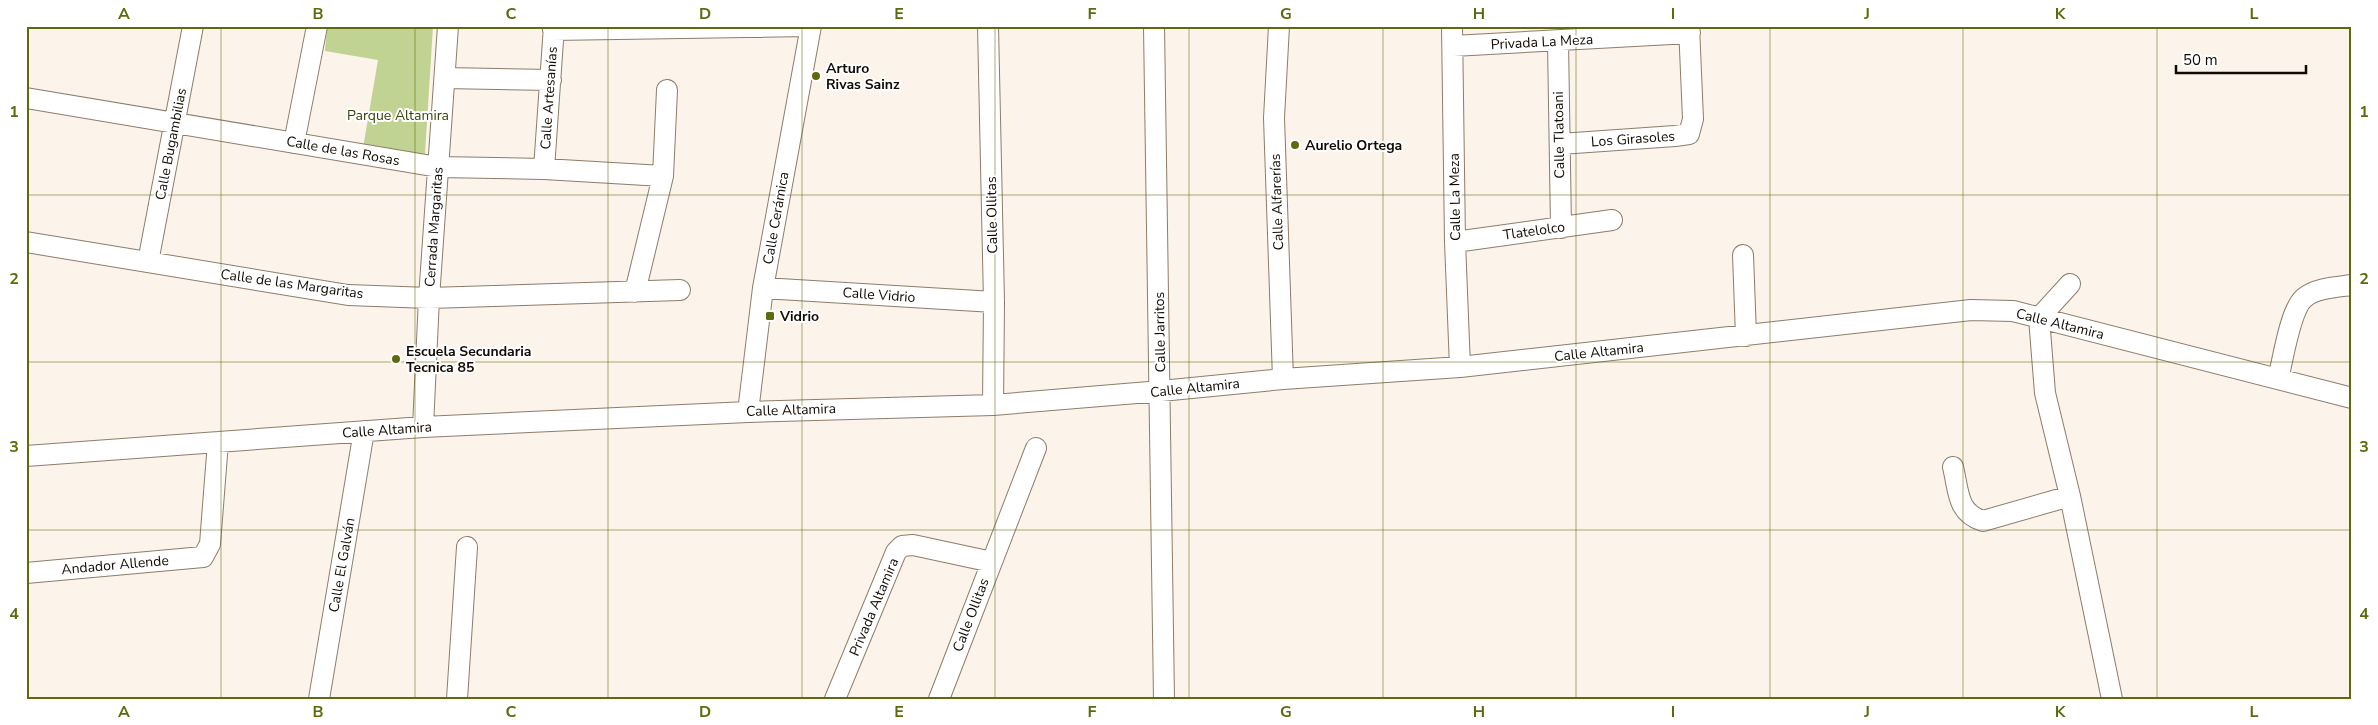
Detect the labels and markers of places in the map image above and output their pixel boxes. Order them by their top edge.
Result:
place label: Arturo Rivas Sainz [826,59,900,94]
marker: Arturo Rivas Sainz [810,70,822,82]
place label: Aurelio Ortega [1305,136,1402,155]
marker: Aurelio Ortega [1289,139,1301,151]
place label: Vidrio [779,307,819,326]
marker: Vidrio [764,310,776,322]
place label: Escuela Secundaria Tecnica 85 [406,342,531,377]
marker: Escuela Secundaria Tecnica 85 [390,353,402,365]

